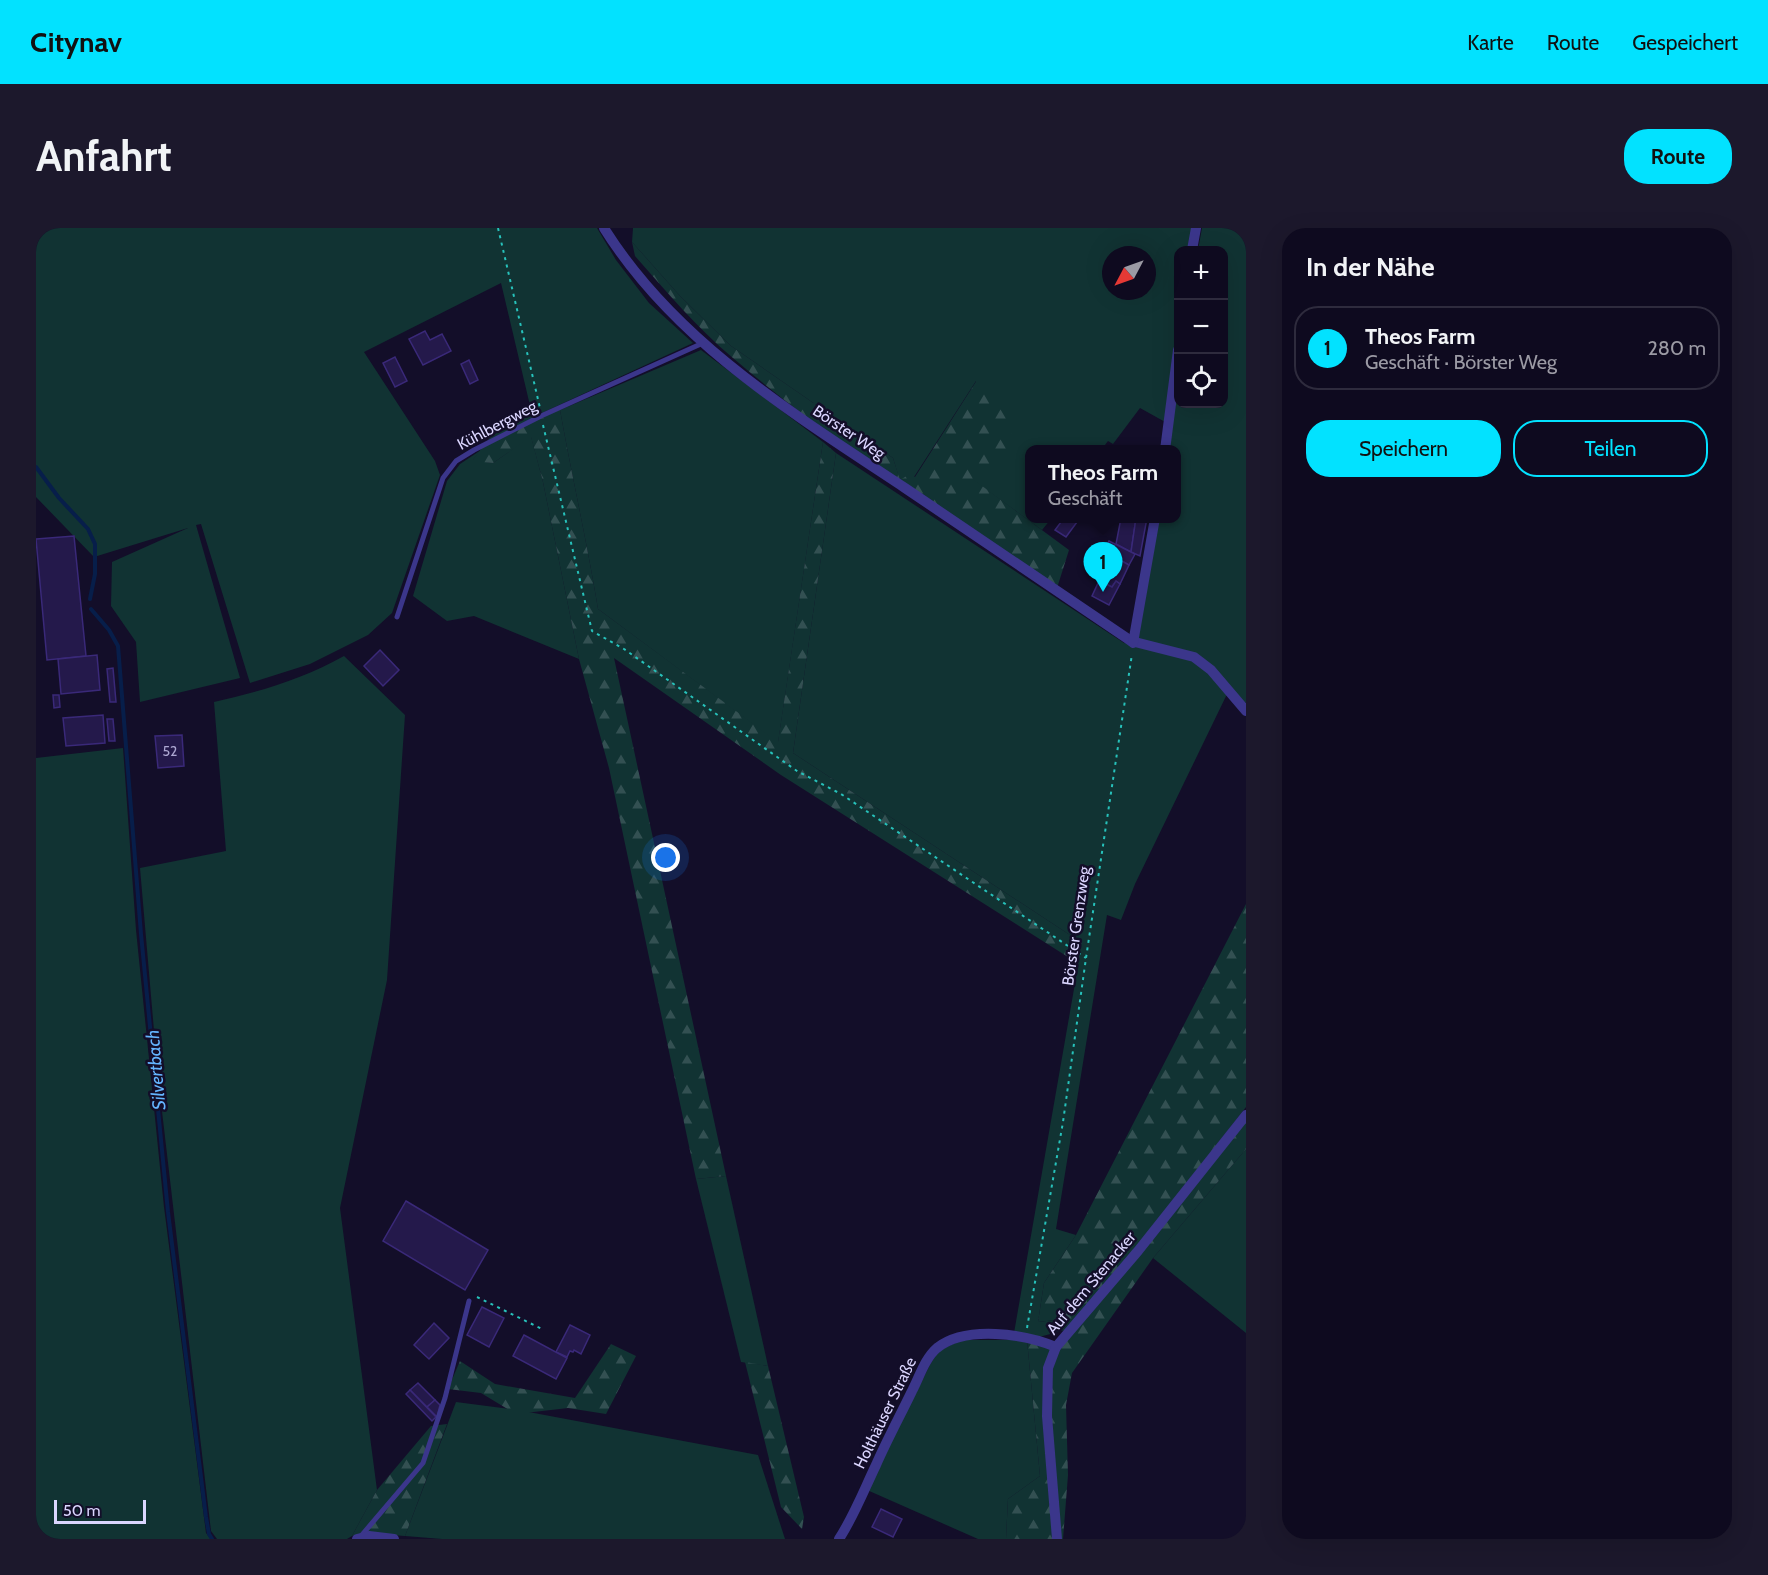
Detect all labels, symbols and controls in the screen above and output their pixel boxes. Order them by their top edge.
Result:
text: Citynav [30,25,122,59]
text: Karte [1467,30,1514,55]
text: Route [1547,30,1599,55]
text: Gespeichert [1632,30,1738,55]
button: Route [1624,129,1732,184]
text: Anfahrt [36,130,172,182]
north arrow [1102,246,1156,300]
map controls [1174,246,1228,408]
button: + [1174,246,1228,300]
text: In der Nähe [1306,251,1435,283]
button: − [1174,300,1228,354]
text: Theos Farm [1365,323,1475,350]
text: 1 [1324,336,1331,360]
text: 280 m [1647,336,1706,360]
text: Geschäft · Börster Weg [1365,350,1557,374]
button: locate [1174,354,1228,408]
street label: Kühlbergweg [454,396,541,454]
street label: Börster Weg [809,401,890,464]
button: Speichern [1306,420,1501,477]
button: Teilen [1513,420,1708,477]
popup [1025,445,1181,523]
text: Theos Farm [1048,459,1158,486]
text: Geschäft [1048,486,1122,510]
pin: 1 [1084,542,1122,592]
house number: 52 [163,742,177,760]
your location [651,843,680,872]
street label: Börster Grenzweg [1058,864,1094,987]
water label: Silvertbach [142,1029,170,1111]
street label: Auf dem Stenacker [1043,1227,1140,1338]
street label: Holthäuser Straße [850,1354,920,1472]
scale bar [54,1497,146,1524]
text: 50 m [63,1501,100,1520]

